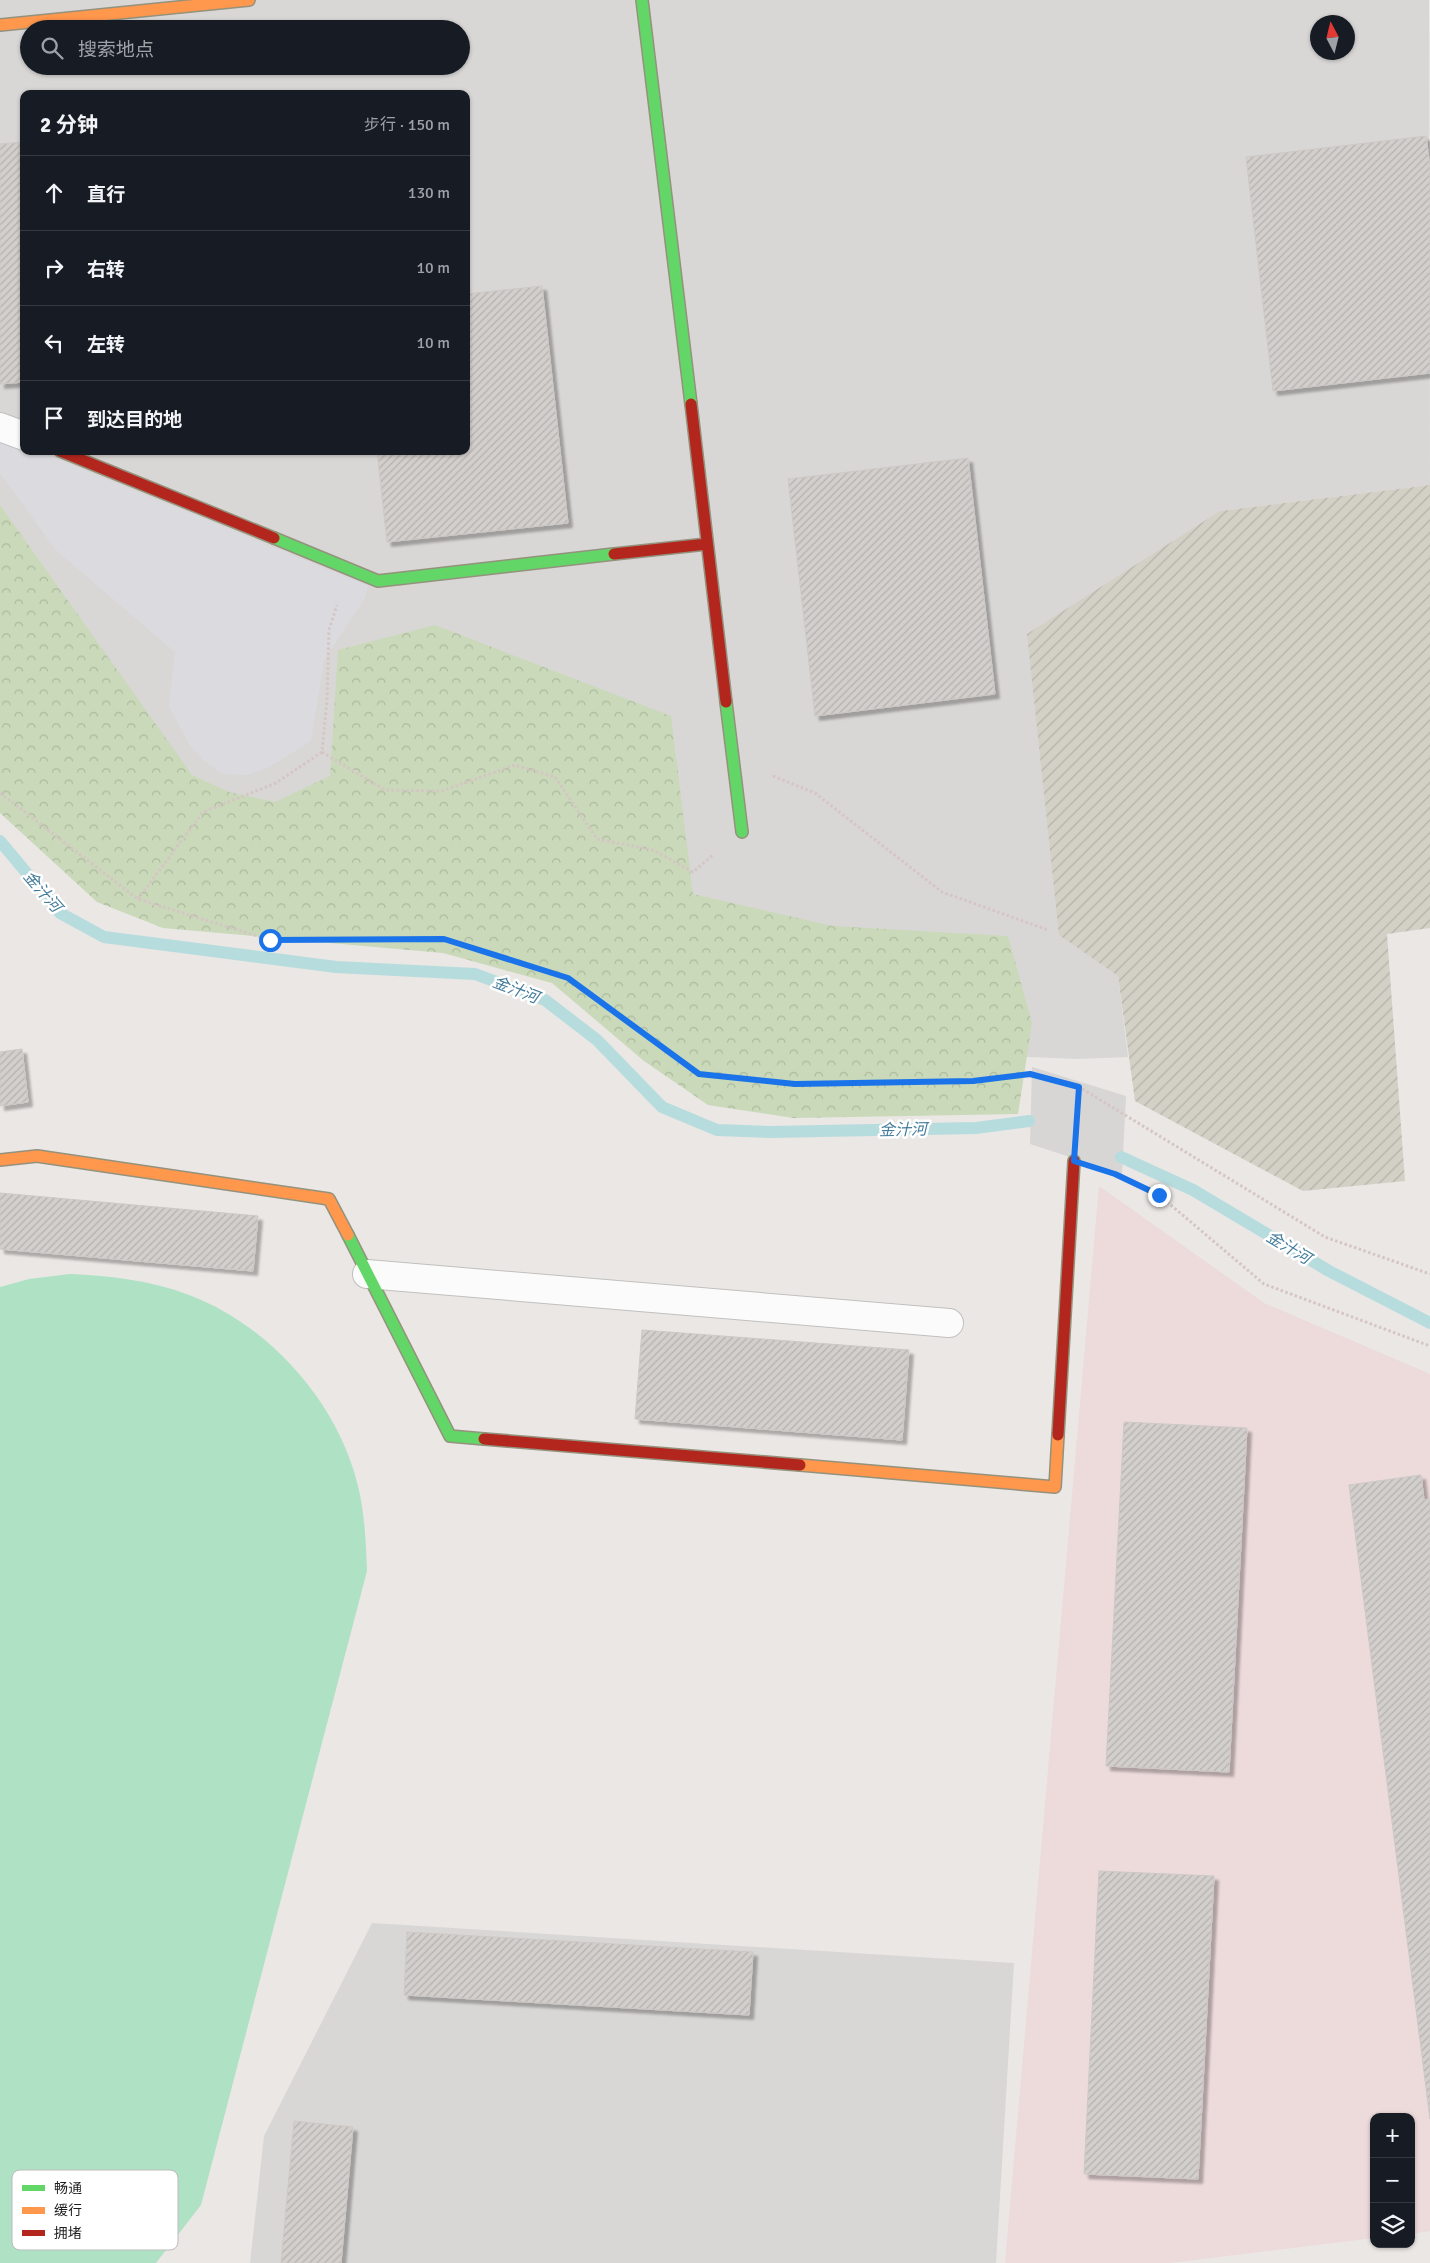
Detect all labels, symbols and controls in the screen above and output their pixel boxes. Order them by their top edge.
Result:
north arrow [1310,15,1355,60]
search box [20,20,470,75]
icon: search [38,34,66,62]
text: 搜索地点 [78,38,154,62]
text: 2 分钟 [40,112,98,138]
text: 步行 · 150 m [364,115,450,135]
icon: ahead [40,179,68,207]
text: 直行 [87,183,125,207]
text: 130 m [408,183,450,203]
icon: right [40,254,68,282]
text: 右转 [87,258,125,282]
text: 10 m [416,258,450,278]
icon: left [40,329,68,357]
text: 左转 [87,333,125,357]
text: 10 m [416,333,450,353]
icon: arrive [40,404,68,432]
text: 到达目的地 [87,408,182,432]
water label: 金汁河 [19,867,68,919]
route start [259,929,282,952]
water label: 金汁河 [490,972,544,1009]
water label: 金汁河 [879,1120,930,1140]
route end [1148,1184,1171,1207]
water label: 金汁河 [1263,1227,1317,1270]
map controls [1370,2113,1415,2248]
button: + [1370,2113,1415,2158]
button: − [1370,2158,1415,2203]
legend [12,2170,178,2250]
text: 畅通 [54,2180,82,2197]
text: 缓行 [54,2202,82,2219]
button: layers [1370,2203,1415,2248]
text: 拥堵 [54,2225,82,2242]

